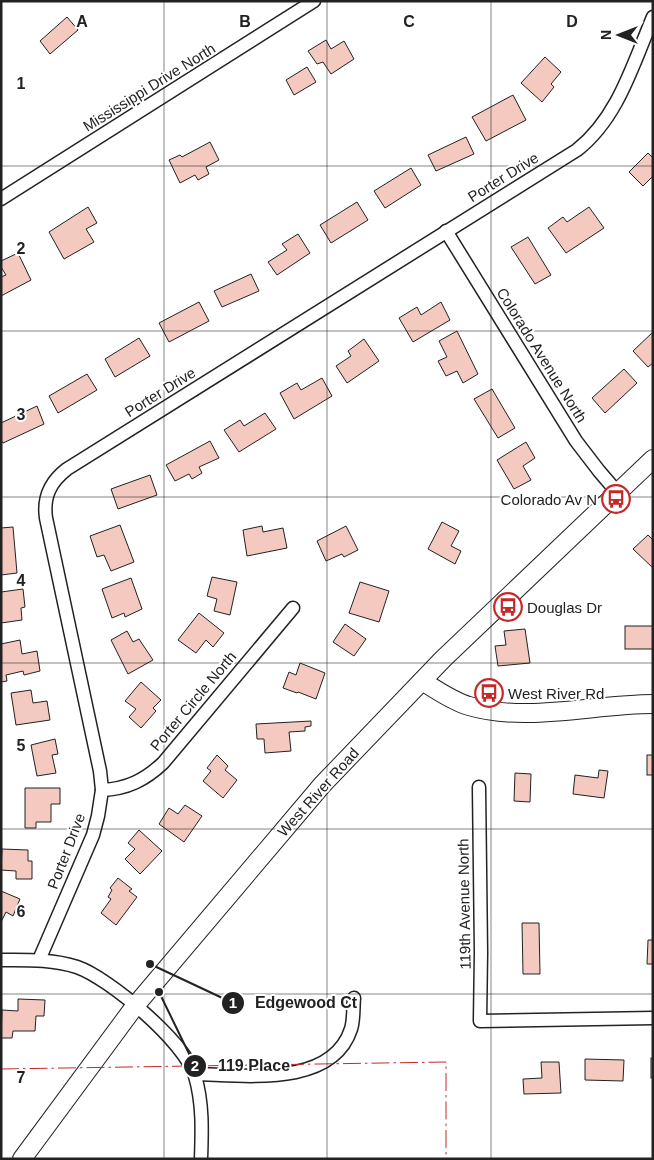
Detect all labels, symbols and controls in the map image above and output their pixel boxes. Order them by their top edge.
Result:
north arrow [594,10,644,60]
text: A [76,13,88,30]
text: B [239,13,251,30]
text: C [403,13,415,30]
text: D [566,13,578,30]
text: N [598,30,614,40]
street label: Mississippi Drive North [80,39,218,135]
text: 1 [17,75,26,92]
street label: Porter Drive [465,149,541,205]
text: 2 [17,240,26,257]
street label: Colorado Avenue North [494,284,590,426]
street label: Porter Drive [122,364,198,420]
text: 3 [17,406,26,423]
bus stop icon: Colorado Av N [601,484,631,514]
place label: Colorado Av N [501,491,597,508]
text: 4 [17,572,26,589]
bus stop icon: Douglas Dr [493,592,523,622]
place label: Douglas Dr [527,599,602,616]
street label: Porter Circle North [147,648,239,754]
bus stop icon: West River Rd [474,678,504,708]
place label: West River Rd [508,685,604,702]
text: 5 [17,737,26,754]
street label: West River Road [274,744,362,840]
street label: Porter Drive [44,811,88,891]
street label: 119th Avenue North [454,838,474,970]
text: 6 [17,903,26,920]
callout: Edgewood Ct [220,987,367,1018]
text: 1 [229,994,237,1011]
text: Edgewood Ct [255,994,358,1011]
callout: 119 Place [183,1050,300,1081]
text: 2 [191,1057,199,1074]
text: 119 Place [218,1057,290,1074]
text: 7 [17,1069,26,1086]

